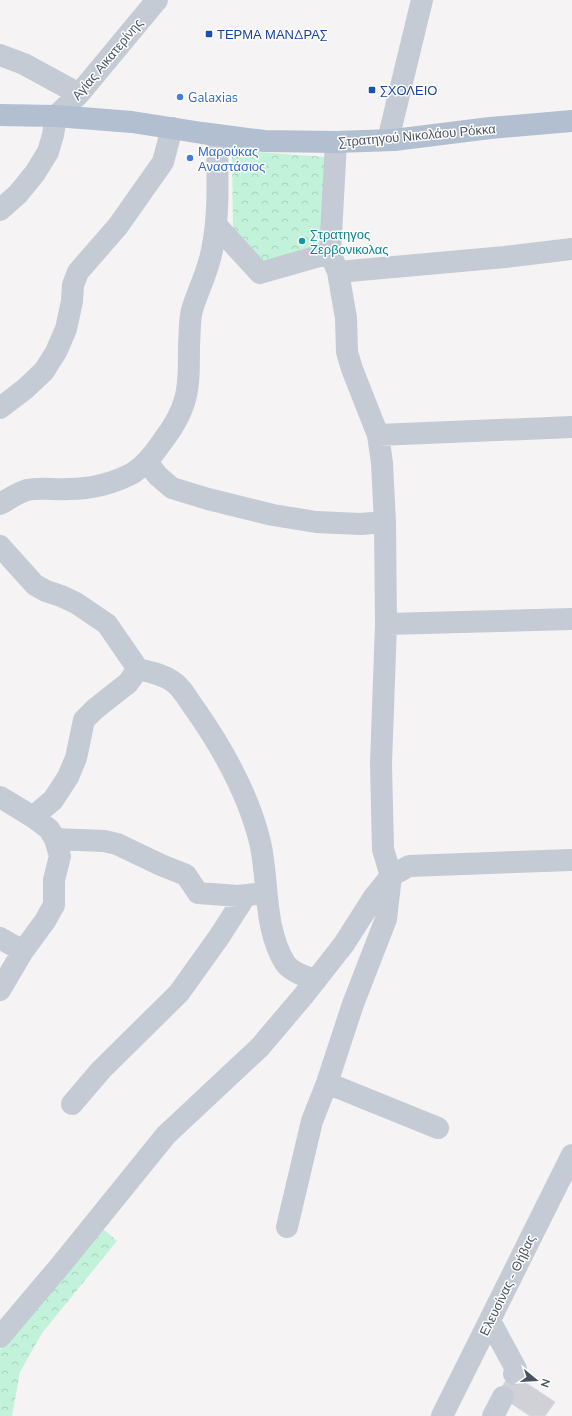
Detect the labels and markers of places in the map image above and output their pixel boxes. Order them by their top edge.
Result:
place label: ΤΕΡΜΑ ΜΑΝΔΡΑΣ [217,26,328,44]
marker: ΤΕΡΜΑ ΜΑΝΔΡΑΣ [204,29,214,39]
place label: ΣΧΟΛΕΙΟ [380,82,437,100]
marker: ΣΧΟΛΕΙΟ [367,85,377,95]
place label: Galaxias [188,89,238,107]
marker: Galaxias [175,92,185,102]
place label: Μαρούκας Αναστάσιος [198,143,265,176]
marker: Μαρούκας Αναστάσιος [185,153,195,163]
place label: Στρατηγος Ζερβονικολας [310,226,389,259]
marker: Στρατηγος Ζερβονικολας [297,236,307,246]

